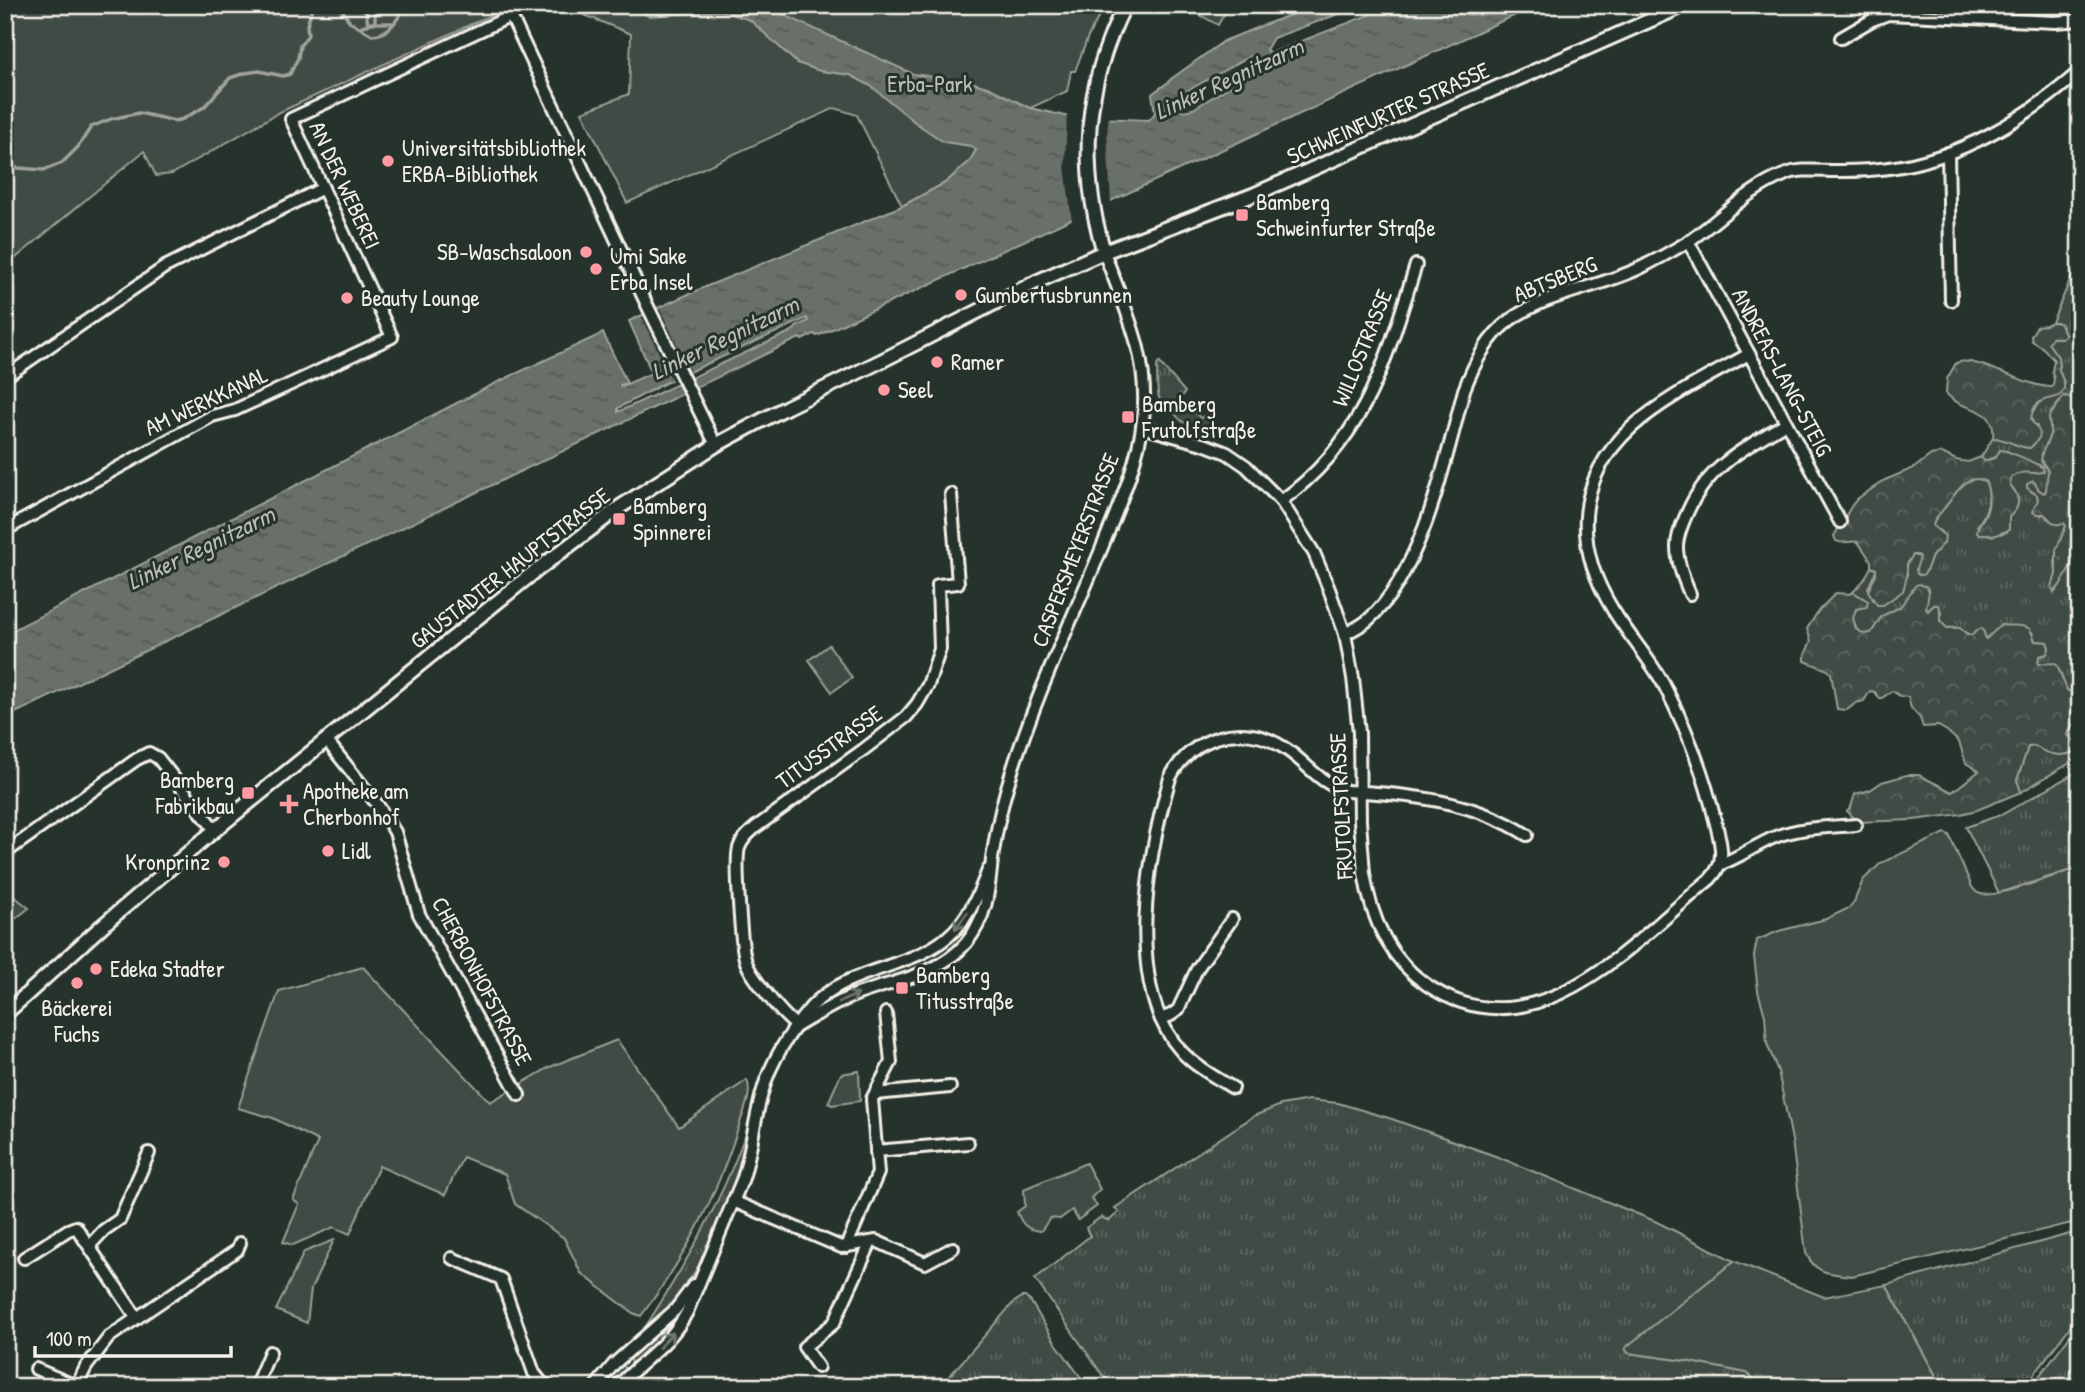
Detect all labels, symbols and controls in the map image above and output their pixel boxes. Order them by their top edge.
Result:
water label: Linker Regnitzarm [1149,29,1309,127]
street label: SCHWEINFURTER STRASSE [1282,54,1494,171]
park label: Erba-Park [887,68,973,99]
street label: AN DER WEBEREI [302,116,389,254]
place label: Universitätsbibliothek ERBA-Bibliothek [402,132,586,189]
marker: Universitätsbibliothek ERBA-Bibliothek [380,153,396,169]
place label: Bamberg Schweinfurter Straße [1256,186,1436,243]
marker: Bamberg Schweinfurter Straße [1234,207,1250,223]
place label: SB-Waschsaloon [437,236,572,267]
place label: Umi Sake Erba Insel [610,240,694,297]
marker: SB-Waschsaloon [578,244,594,260]
street label: ABTSBERG [1508,248,1601,309]
marker: Umi Sake Erba Insel [588,261,604,277]
place label: Gumbertusbrunnen [975,279,1132,310]
place label: Beauty Lounge [361,282,480,313]
street label: ANDREAS-LANG-STEIG [1725,282,1840,461]
street label: WILLOSTRASSE [1324,285,1399,411]
water label: Linker Regnitzarm [646,287,805,388]
marker: Gumbertusbrunnen [953,287,969,303]
marker: Beauty Lounge [339,290,355,306]
place label: Ramer [951,346,1004,377]
marker: Ramer [929,354,945,370]
street label: AM WERKKANAL [139,359,272,443]
place label: Seel [898,374,934,405]
marker: Seel [876,382,892,398]
place label: Bamberg Frutolfstraße [1141,388,1256,445]
marker: Bamberg Frutolfstraße [1120,409,1136,425]
street label: CASPERSMEYERSTRASSE [1023,448,1126,651]
street label: GAUSTADTER HAUPTSTRASSE [403,480,616,655]
place label: Bamberg Spinnerei [633,490,712,547]
water label: Linker Regnitzarm [122,497,281,598]
marker: Bamberg Spinnerei [611,511,627,527]
street label: TITUSSTRASSE [769,697,888,796]
street label: FRUTOLFSTRASSE [1321,732,1360,881]
place label: Bamberg Fabrikbau [155,764,234,821]
place label: Apotheke am Cherbonhof [303,775,409,832]
marker: Bamberg Fabrikbau [240,785,256,801]
marker: Apotheke am Cherbonhof [281,796,297,812]
place label: Lidl [342,835,372,866]
marker: Lidl [320,843,336,859]
place label: Kronprinz [125,846,210,877]
marker: Kronprinz [216,854,232,870]
street label: CHERBONHOFSTRASSE [425,891,540,1071]
one-way arrow [954,911,969,930]
place label: Edeka Stadter [110,953,225,984]
place label: Bamberg Titusstraße [916,959,1014,1016]
marker: Edeka Stadter [88,961,104,977]
marker: Bäckerei Fuchs [69,975,85,991]
marker: Bamberg Titusstraße [894,980,910,996]
one-way arrow [837,991,859,1004]
place label: Bäckerei Fuchs [41,992,113,1049]
scale bar [35,1315,231,1359]
text: 100 m [46,1324,92,1353]
one-way arrow [658,1332,675,1349]

